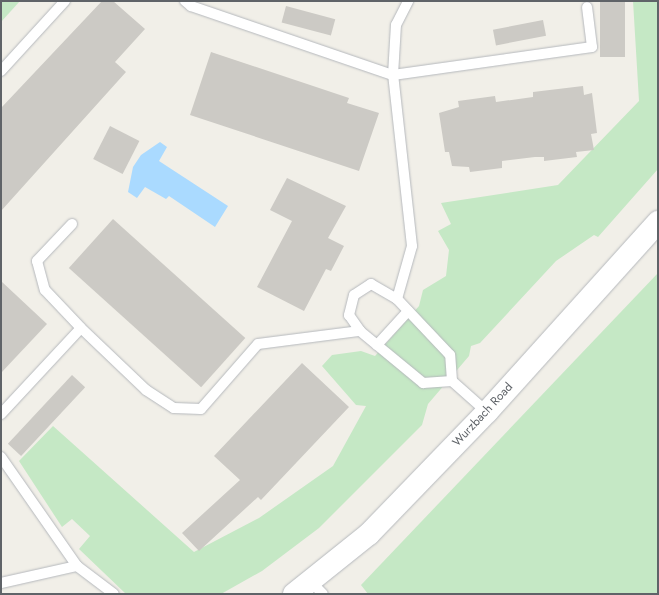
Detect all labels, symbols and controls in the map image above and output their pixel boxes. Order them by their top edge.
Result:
street label: Wurzbach Road [450,380,516,450]

